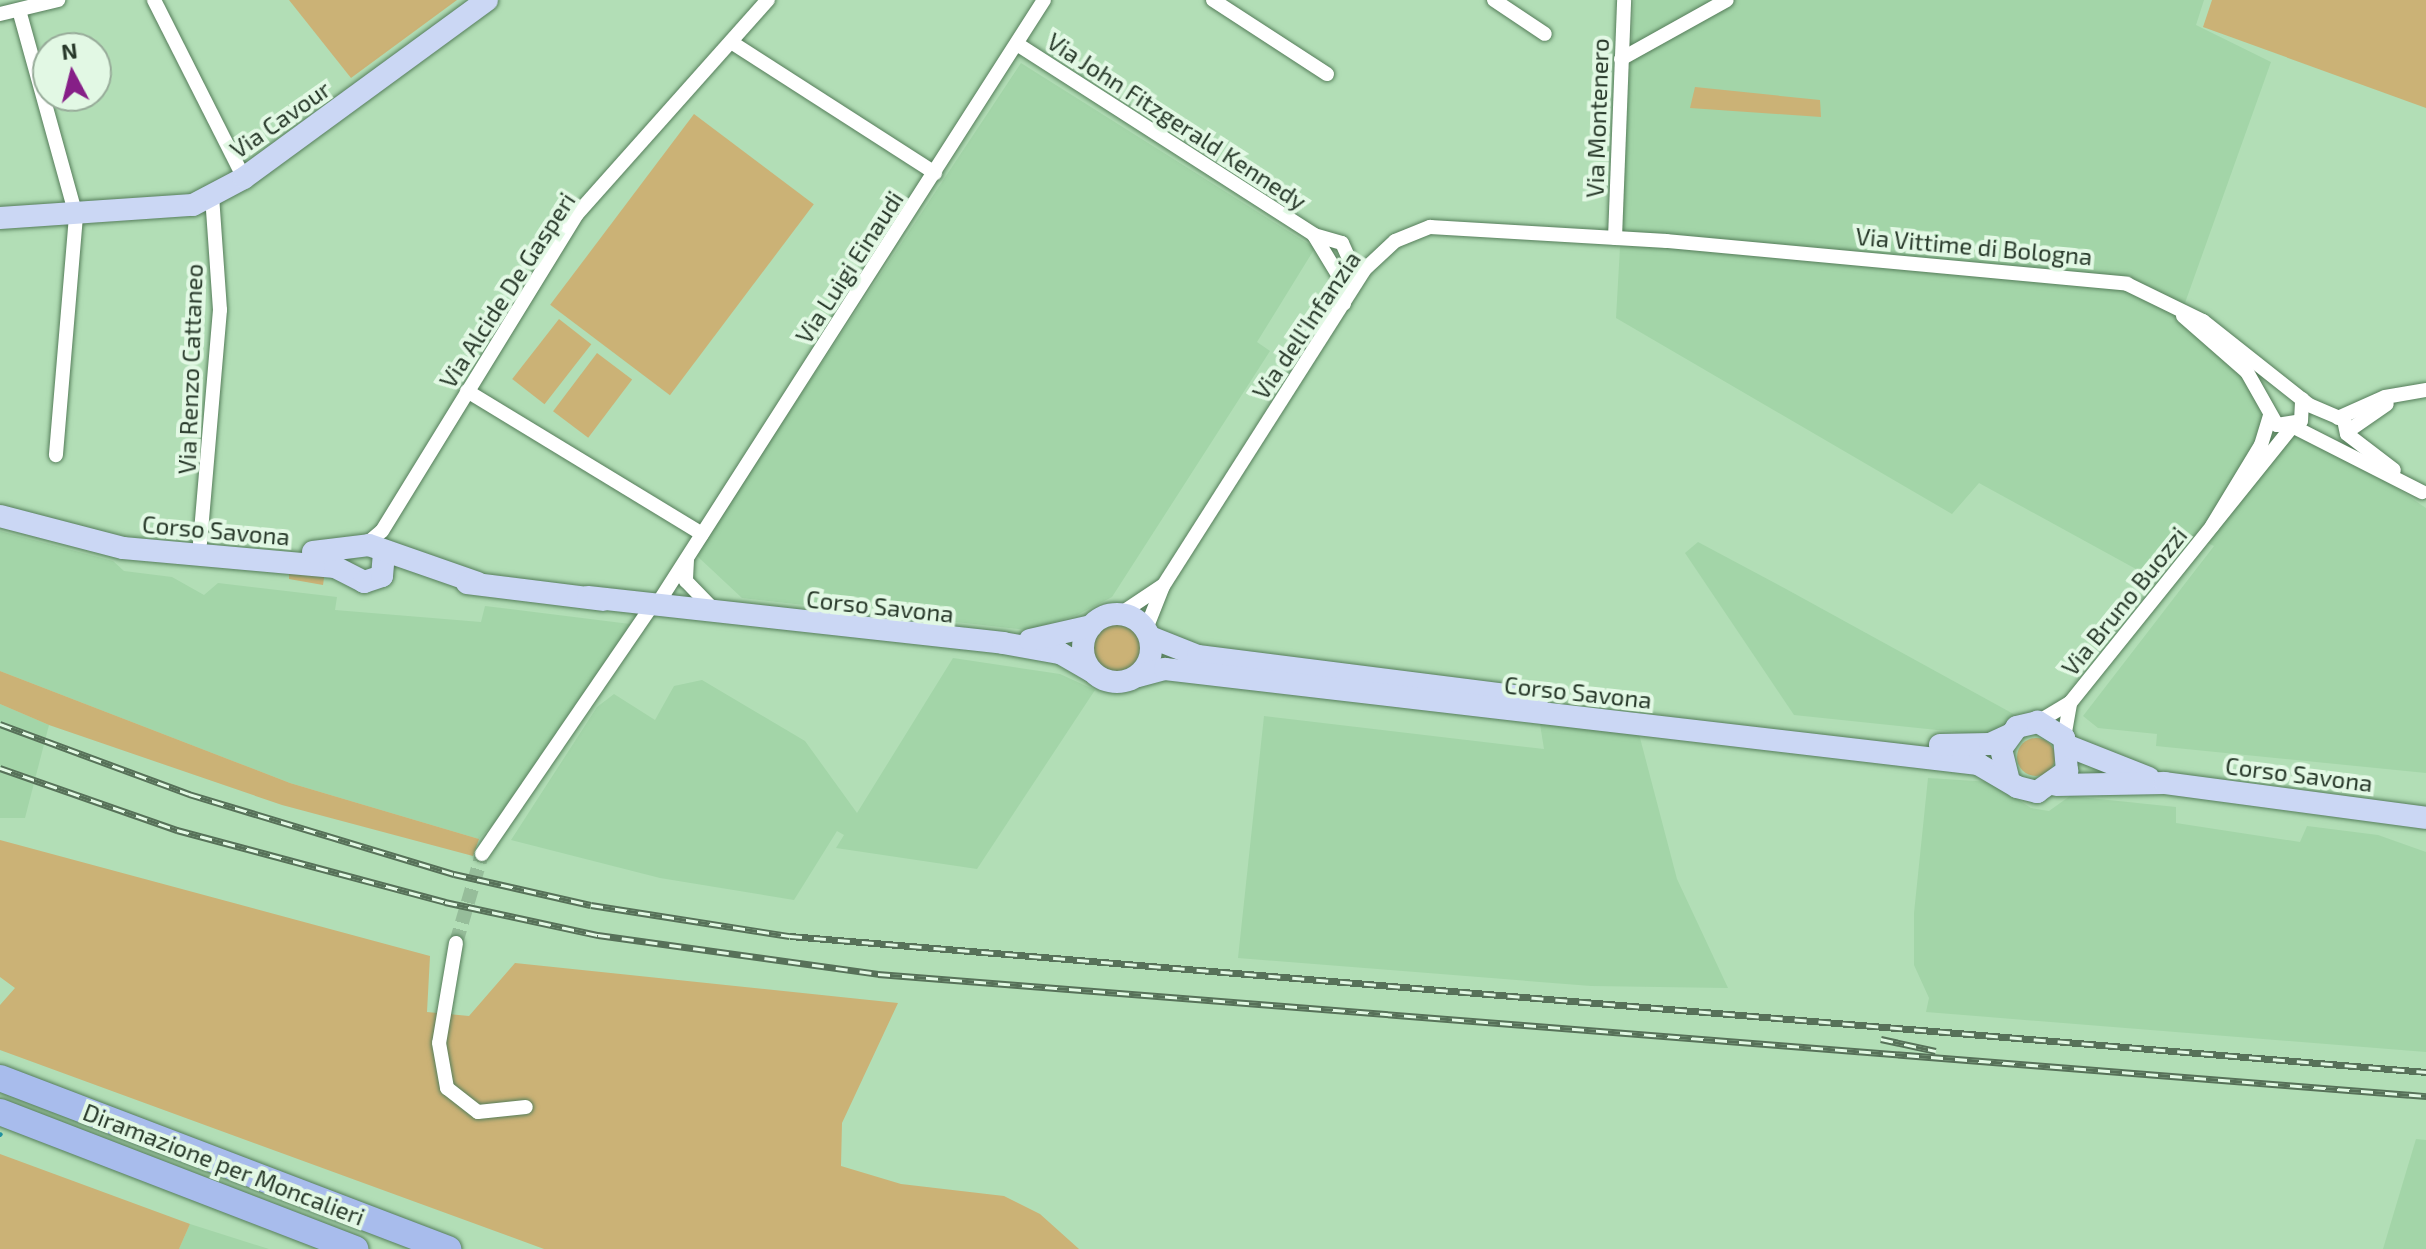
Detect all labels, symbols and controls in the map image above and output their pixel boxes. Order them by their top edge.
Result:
street label: Via John Fitzgerald Kennedy [1042,26,1312,216]
north arrow [32,32,112,112]
text: N [60,36,79,64]
street label: Via Montenero [1580,38,1614,198]
street label: Via Cavour [224,74,336,164]
street label: Via Luigi Einaudi [789,185,909,349]
street label: Via Alcide De Gasperi [433,187,581,393]
street label: Via Vittime di Bologna [1854,221,2094,271]
street label: Via dell'Infanzia [1246,245,1366,405]
street label: Via Renzo Cattaneo [172,263,208,475]
street label: Corso Savona [141,509,291,551]
street label: Via Bruno Buozzi [2055,521,2193,681]
street label: Corso Savona [805,584,955,628]
street label: Corso Savona [1503,670,1653,714]
street label: Corso Savona [2224,751,2374,797]
street label: Diramazione per Moncalieri [79,1097,369,1231]

